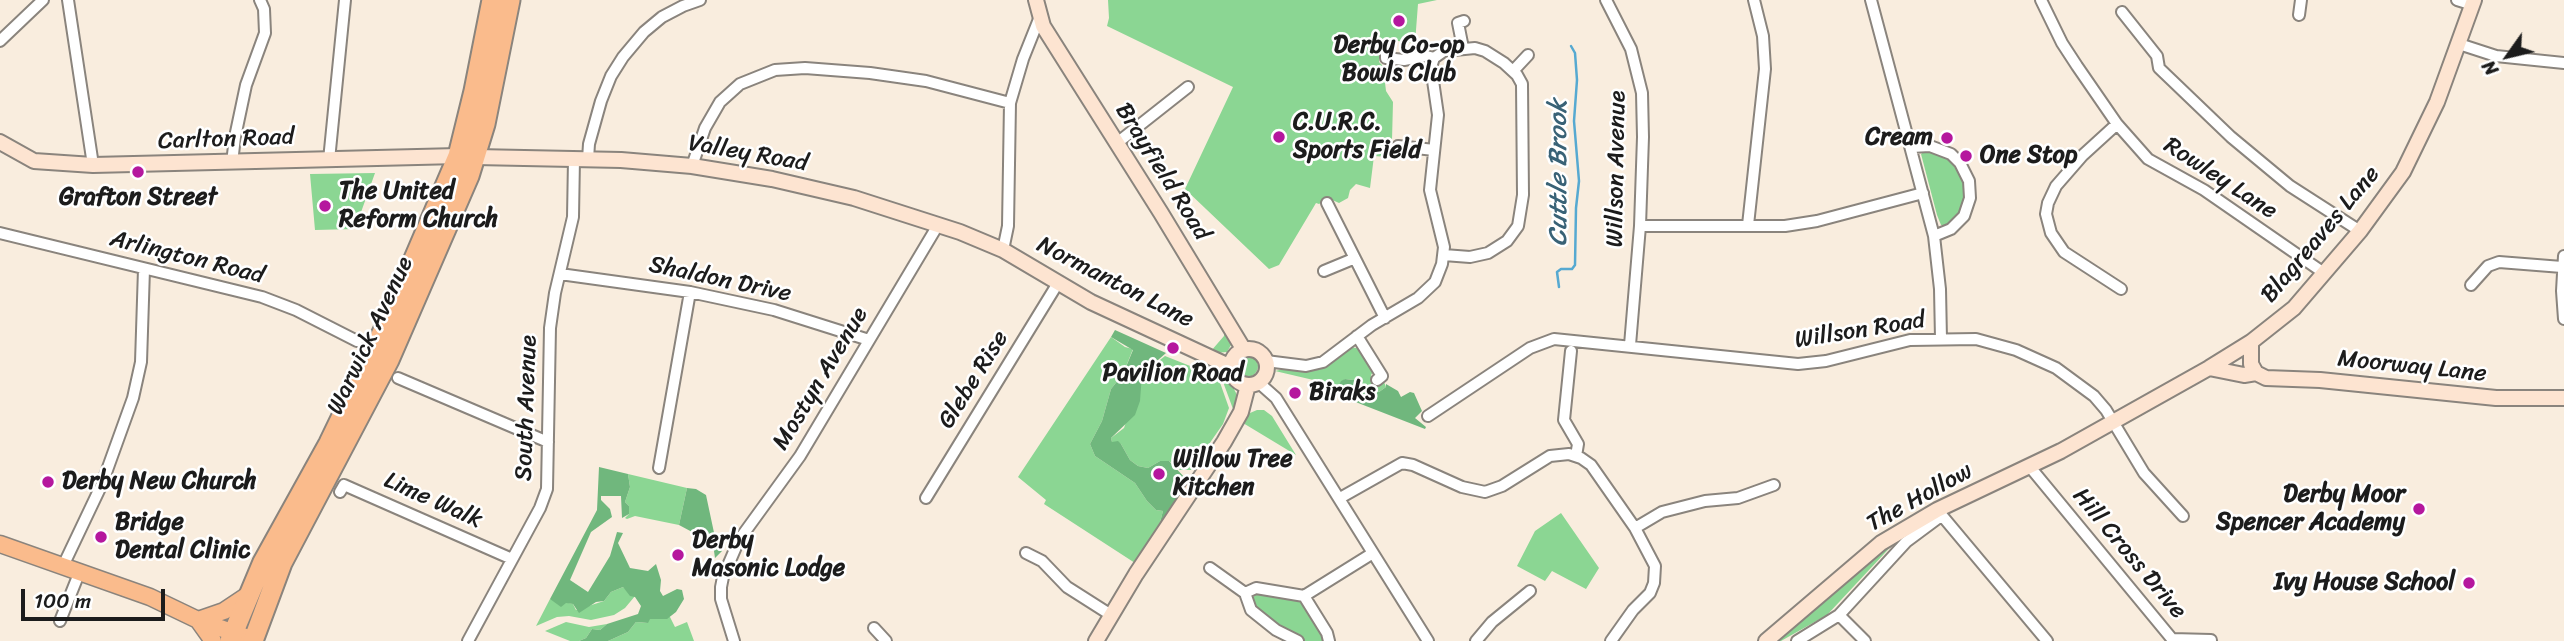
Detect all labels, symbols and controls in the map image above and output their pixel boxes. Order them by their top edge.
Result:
marker: Derby Co-op Bowls Club [1391,13,1407,29]
north arrow [2473,21,2543,91]
place label: Derby Co-op Bowls Club [1333,32,1465,88]
text: N [2473,53,2508,83]
street label: Willson Avenue [1601,90,1633,248]
street label: Brayfield Road [1108,98,1216,246]
water label: Cuttle Brook [1543,100,1575,246]
place label: C.U.R.C. Sports Field [1293,109,1421,165]
street label: Carlton Road [157,123,295,157]
place label: Cream [1865,124,1933,152]
street label: Valley Road [686,129,810,179]
marker: C.U.R.C. Sports Field [1271,129,1287,145]
marker: Cream [1939,130,1955,146]
street label: Rowley Lane [2158,132,2282,226]
place label: One Stop [1980,142,2077,170]
marker: One Stop [1958,148,1974,164]
street label: Blagreaves Lane [2255,161,2387,309]
marker: Grafton Street [130,164,146,180]
place label: The United Reform Church [339,178,498,234]
place label: Grafton Street [59,184,217,212]
marker: The United Reform Church [317,198,333,214]
street label: Arlington Road [107,225,267,291]
street label: Normanton Lane [1032,231,1198,335]
street label: Shaldon Drive [646,251,794,309]
street label: Warwick Avenue [322,252,420,420]
street label: Mostyn Avenue [767,302,875,456]
street label: Willson Road [1793,306,1927,356]
street label: Glebe Rise [933,326,1015,434]
street label: South Avenue [510,335,544,481]
marker: Pavilion Road [1165,340,1181,356]
street label: Moorway Lane [2336,345,2488,389]
place label: Pavilion Road [1103,360,1243,388]
place label: Biraks [1309,379,1375,407]
marker: Biraks [1287,385,1303,401]
place label: Willow Tree Kitchen [1173,446,1293,502]
street label: The Hollow [1862,457,1978,539]
marker: Willow Tree Kitchen [1151,466,1167,482]
street label: Lime Walk [379,467,487,535]
place label: Derby New Church [62,468,256,496]
marker: Derby New Church [40,474,56,490]
place label: Derby Moor Spencer Academy [2216,481,2405,537]
street label: Hill Cross Drive [2066,483,2192,625]
marker: Derby Moor Spencer Academy [2411,501,2427,517]
place label: Bridge Dental Clinic [115,509,250,565]
place label: Derby Masonic Lodge [692,527,845,583]
marker: Bridge Dental Clinic [93,529,109,545]
marker: Derby Masonic Lodge [670,547,686,563]
place label: Ivy House School [2274,569,2455,597]
scale bar [24,574,168,618]
marker: Ivy House School [2461,575,2477,591]
text: 100 m [34,582,91,620]

